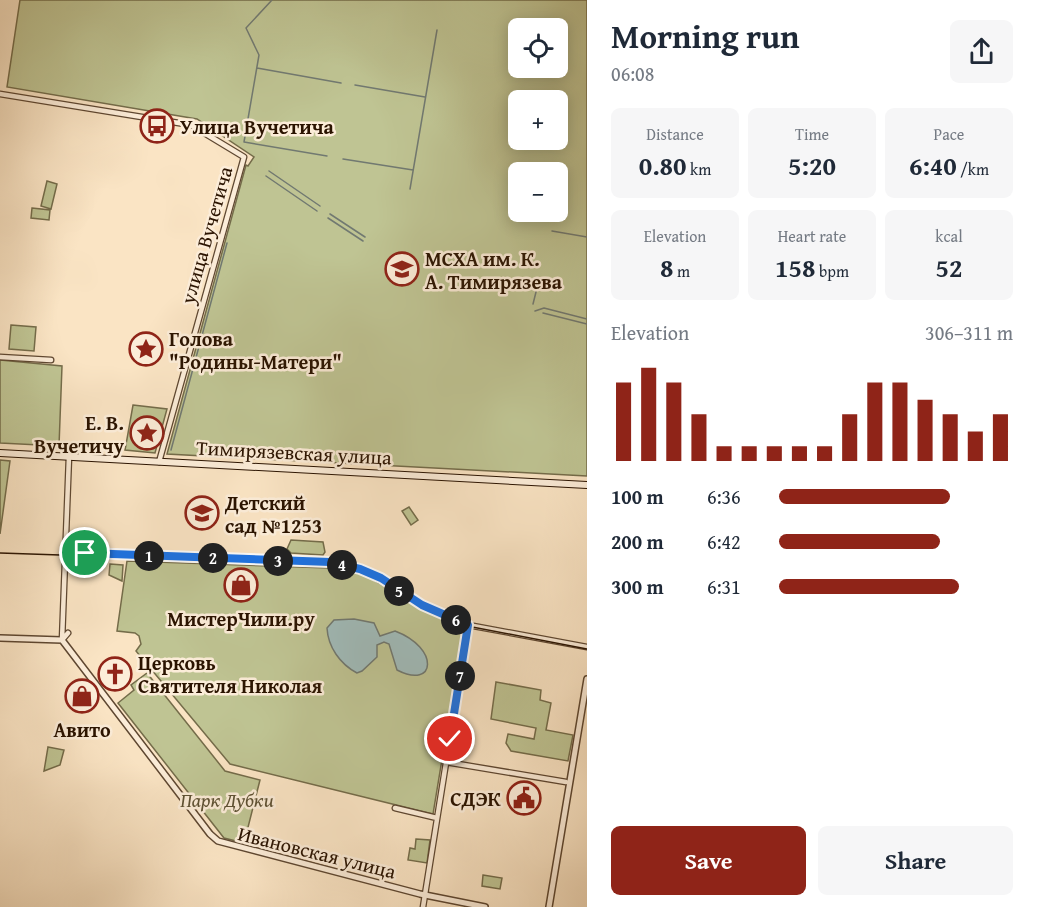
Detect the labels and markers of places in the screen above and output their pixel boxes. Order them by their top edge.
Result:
bus stop icon: Улица Вучетича [139,108,175,144]
place label: Улица Вучетича [180,112,335,141]
place label: МСХА им. К. А. Тимирязева [425,244,563,296]
school or university icon: МСХА им. К. А. Тимирязева [384,251,420,287]
place label: Голова "Родины-Матери" [169,324,342,376]
place icon: Голова "Родины-Матери" [128,331,164,367]
place label: Е. В. Вучетичу [34,408,124,460]
place icon: Е. В. Вучетичу [129,415,165,451]
place label: Детский сад №1253 [224,488,322,540]
school or university icon: Детский сад №1253 [184,495,220,531]
pin [59,527,110,578]
pin: 1 [134,541,164,571]
pin: 2 [198,543,228,573]
pin: 3 [263,546,293,576]
pin: 4 [327,550,357,580]
shop icon: МистерЧили.ру [223,567,259,603]
pin: 5 [384,576,414,606]
place label: МистерЧили.ру [167,604,315,633]
pin: 6 [441,605,471,635]
place label: Церковь Святителя Николая [138,648,323,700]
church icon: Церковь Святителя Николая [97,656,133,692]
pin: 7 [445,661,475,691]
shop icon: Авито [64,678,100,714]
pin [424,713,475,764]
place label: Авито [53,715,111,744]
public building icon: СДЭК [506,780,542,816]
place label: СДЭК [450,784,502,813]

